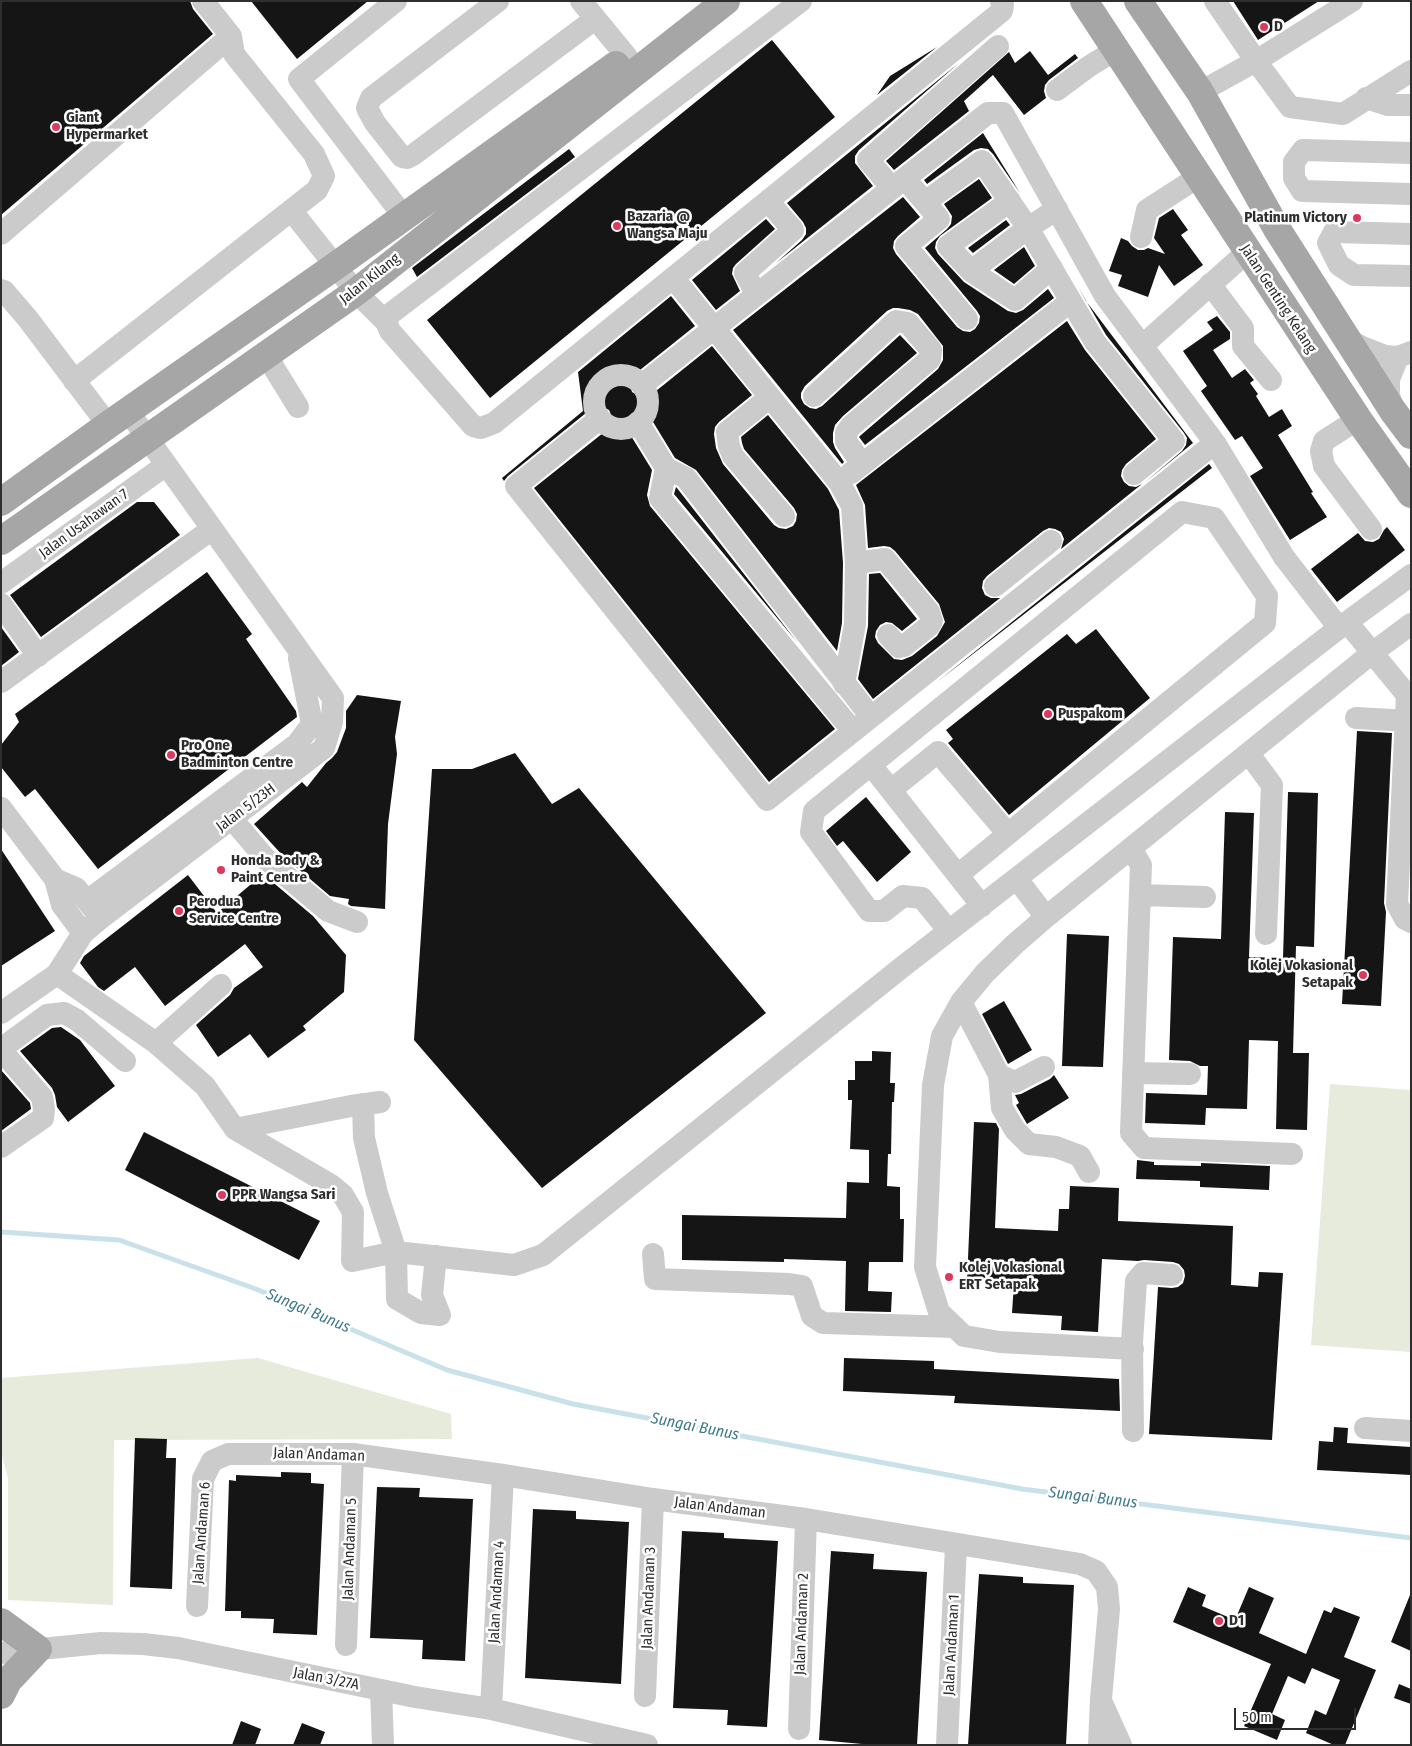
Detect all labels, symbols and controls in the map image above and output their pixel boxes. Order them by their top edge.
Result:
place label: D [1274,18,1283,36]
marker: D [1258,21,1270,33]
place label: Giant Hypermarket [66,109,148,144]
marker: Giant Hypermarket [50,121,62,133]
place label: Bazaria @ Wangsa Maju [627,208,708,243]
place label: Platinum Victory [1244,209,1347,227]
marker: Platinum Victory [1351,212,1363,224]
marker: Bazaria @ Wangsa Maju [611,220,623,232]
street label: Jalan Genting Kelang [1236,241,1320,357]
street label: Jalan Kilang [336,250,404,308]
street label: Jalan Usahawan 7 [36,486,132,562]
place label: Puspakom [1058,705,1123,723]
marker: Puspakom [1042,708,1054,720]
place label: Pro One Badminton Centre [181,737,293,772]
marker: Pro One Badminton Centre [165,749,177,761]
street label: Jalan 5/23H [213,780,279,836]
place label: Honda Body & Paint Centre [231,852,320,887]
marker: Honda Body & Paint Centre [215,864,227,876]
place label: Perodua Service Centre [189,893,279,928]
marker: Perodua Service Centre [173,905,185,917]
place label: Kolej Vokasional Setapak [1250,957,1353,992]
marker: Kolej Vokasional Setapak [1357,969,1369,981]
place label: PPR Wangsa Sari [232,1186,335,1204]
marker: PPR Wangsa Sari [216,1189,228,1201]
place label: Kolej Vokasional ERT Setapak [959,1259,1062,1294]
marker: Kolej Vokasional ERT Setapak [943,1271,955,1283]
water label: Sungai Bunus [263,1285,353,1337]
water label: Sungai Bunus [649,1409,741,1445]
street label: Jalan Andaman [273,1444,365,1466]
street label: Jalan Andaman 6 [189,1481,215,1585]
water label: Sungai Bunus [1047,1483,1139,1513]
street label: Jalan Andaman [673,1493,767,1523]
street label: Jalan Andaman 5 [339,1498,361,1600]
street label: Jalan Andaman 4 [485,1540,509,1644]
street label: Jalan Andaman 3 [638,1547,660,1649]
street label: Jalan Andaman 2 [791,1573,813,1675]
street label: Jalan Andaman 1 [940,1594,964,1696]
place label: D1 [1229,1612,1244,1630]
marker: D1 [1213,1615,1225,1627]
street label: Jalan 3/27A [291,1664,361,1694]
scale bar [1237,1698,1360,1730]
text: 50 m [1242,1708,1272,1726]

